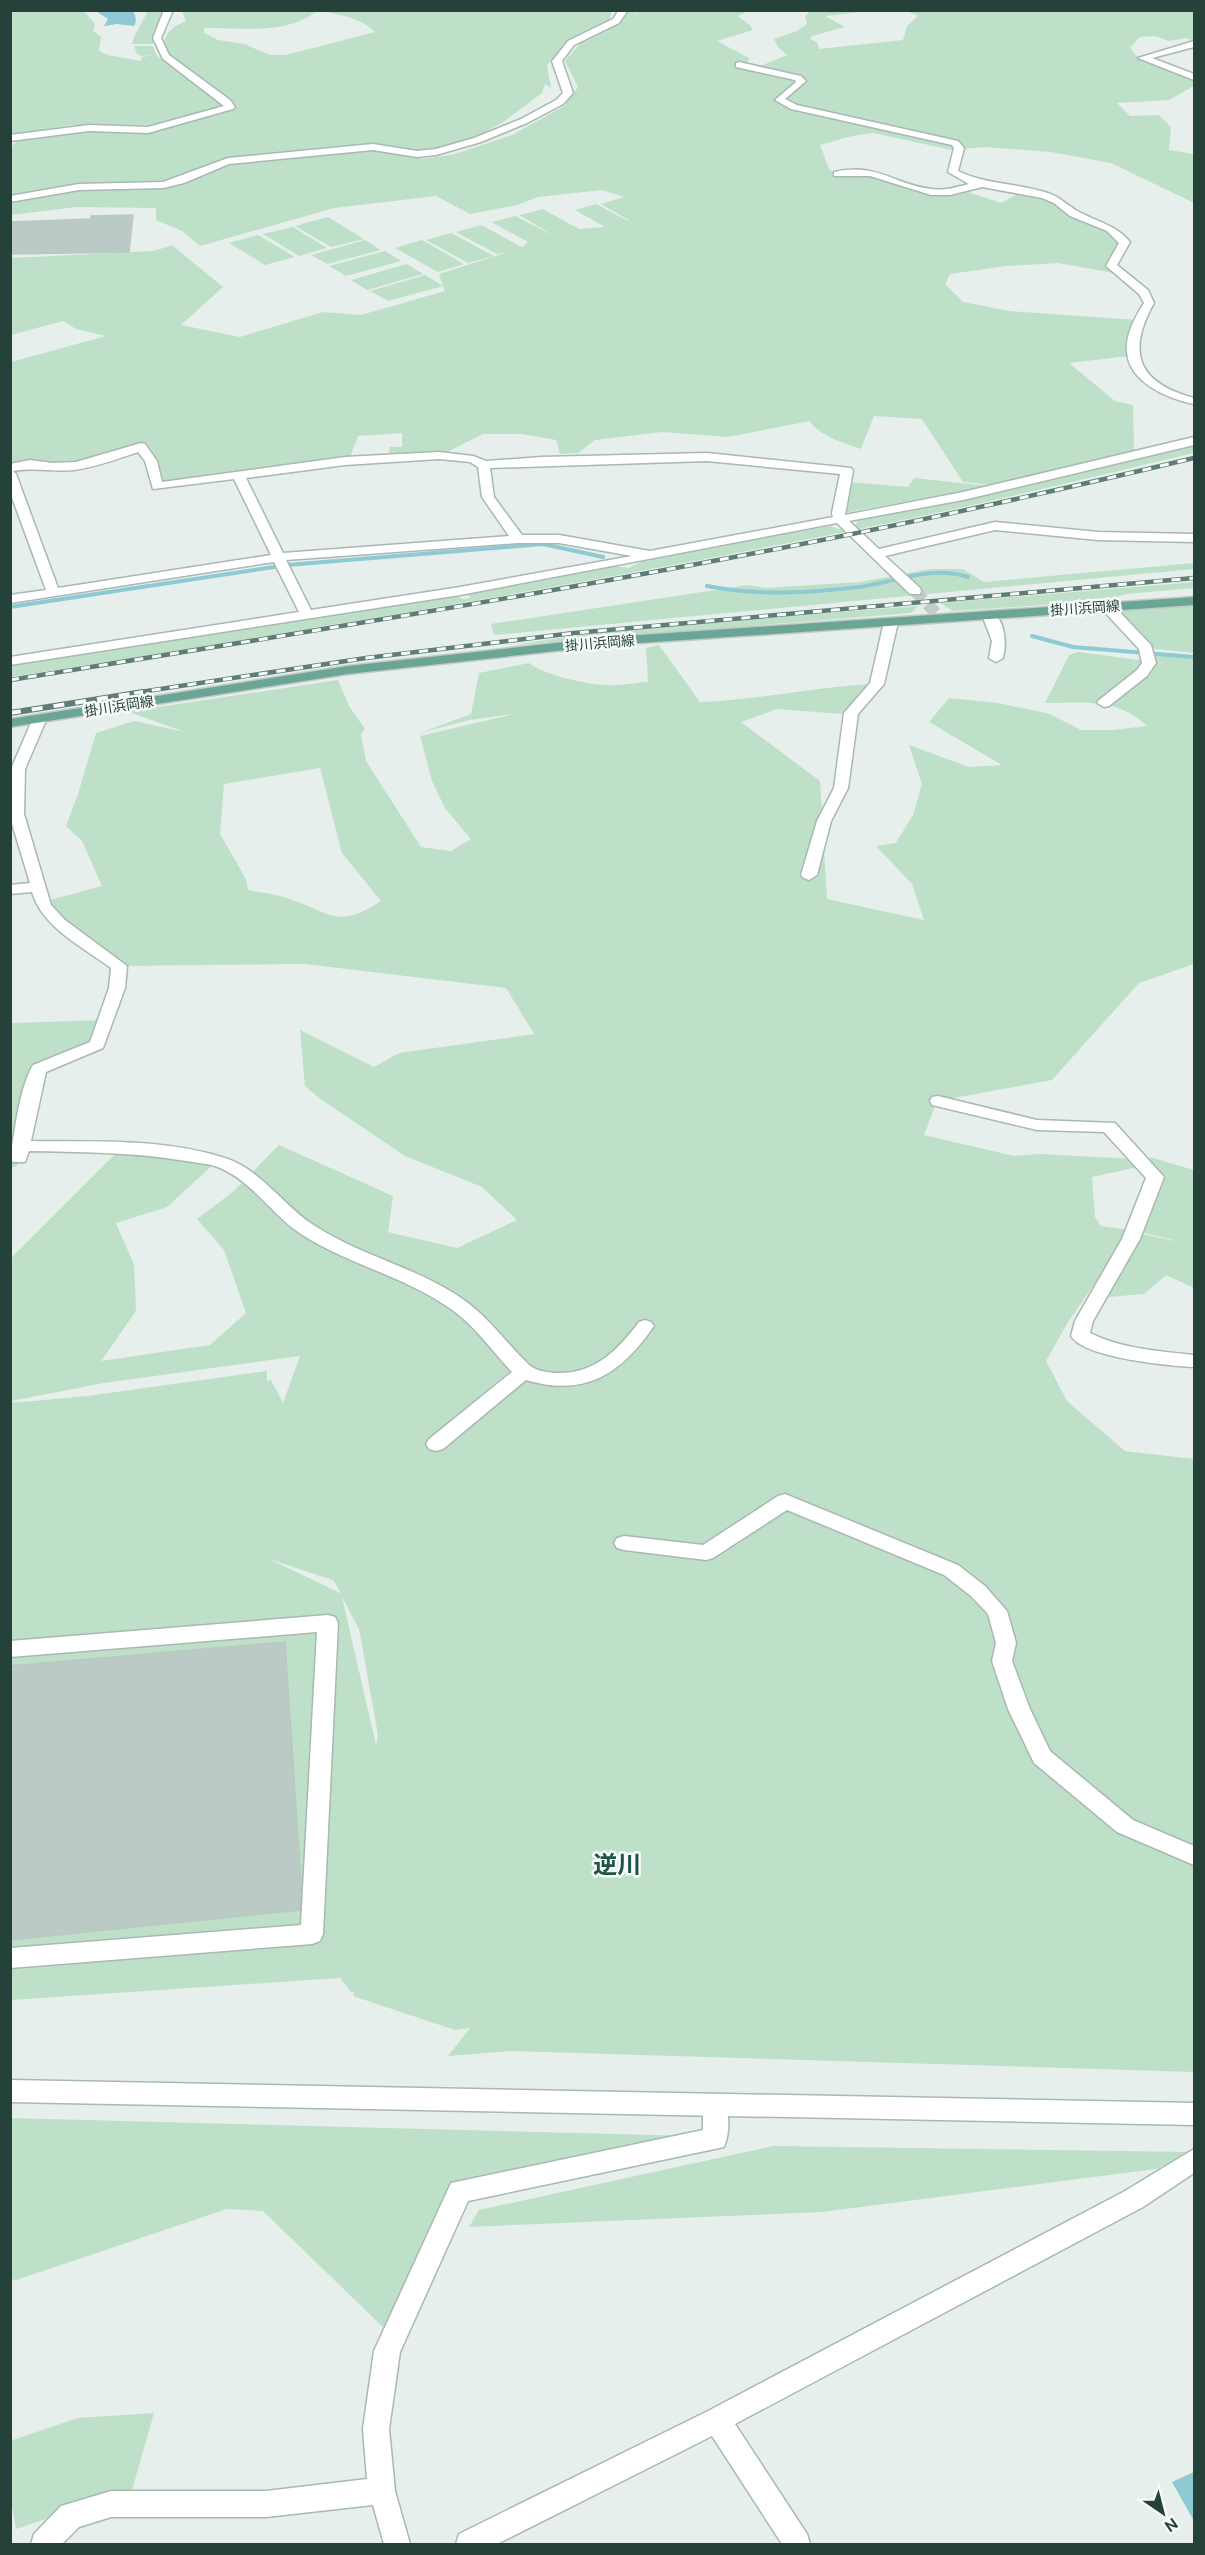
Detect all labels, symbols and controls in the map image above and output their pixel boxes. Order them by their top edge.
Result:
street label: 掛川浜岡線 [1050,598,1120,618]
street label: 掛川浜岡線 [564,632,636,654]
street label: 掛川浜岡線 [83,693,155,719]
district label: 逆川 [593,1851,641,1878]
north arrow [1133,2483,1193,2543]
text: N [1162,2514,1182,2536]

